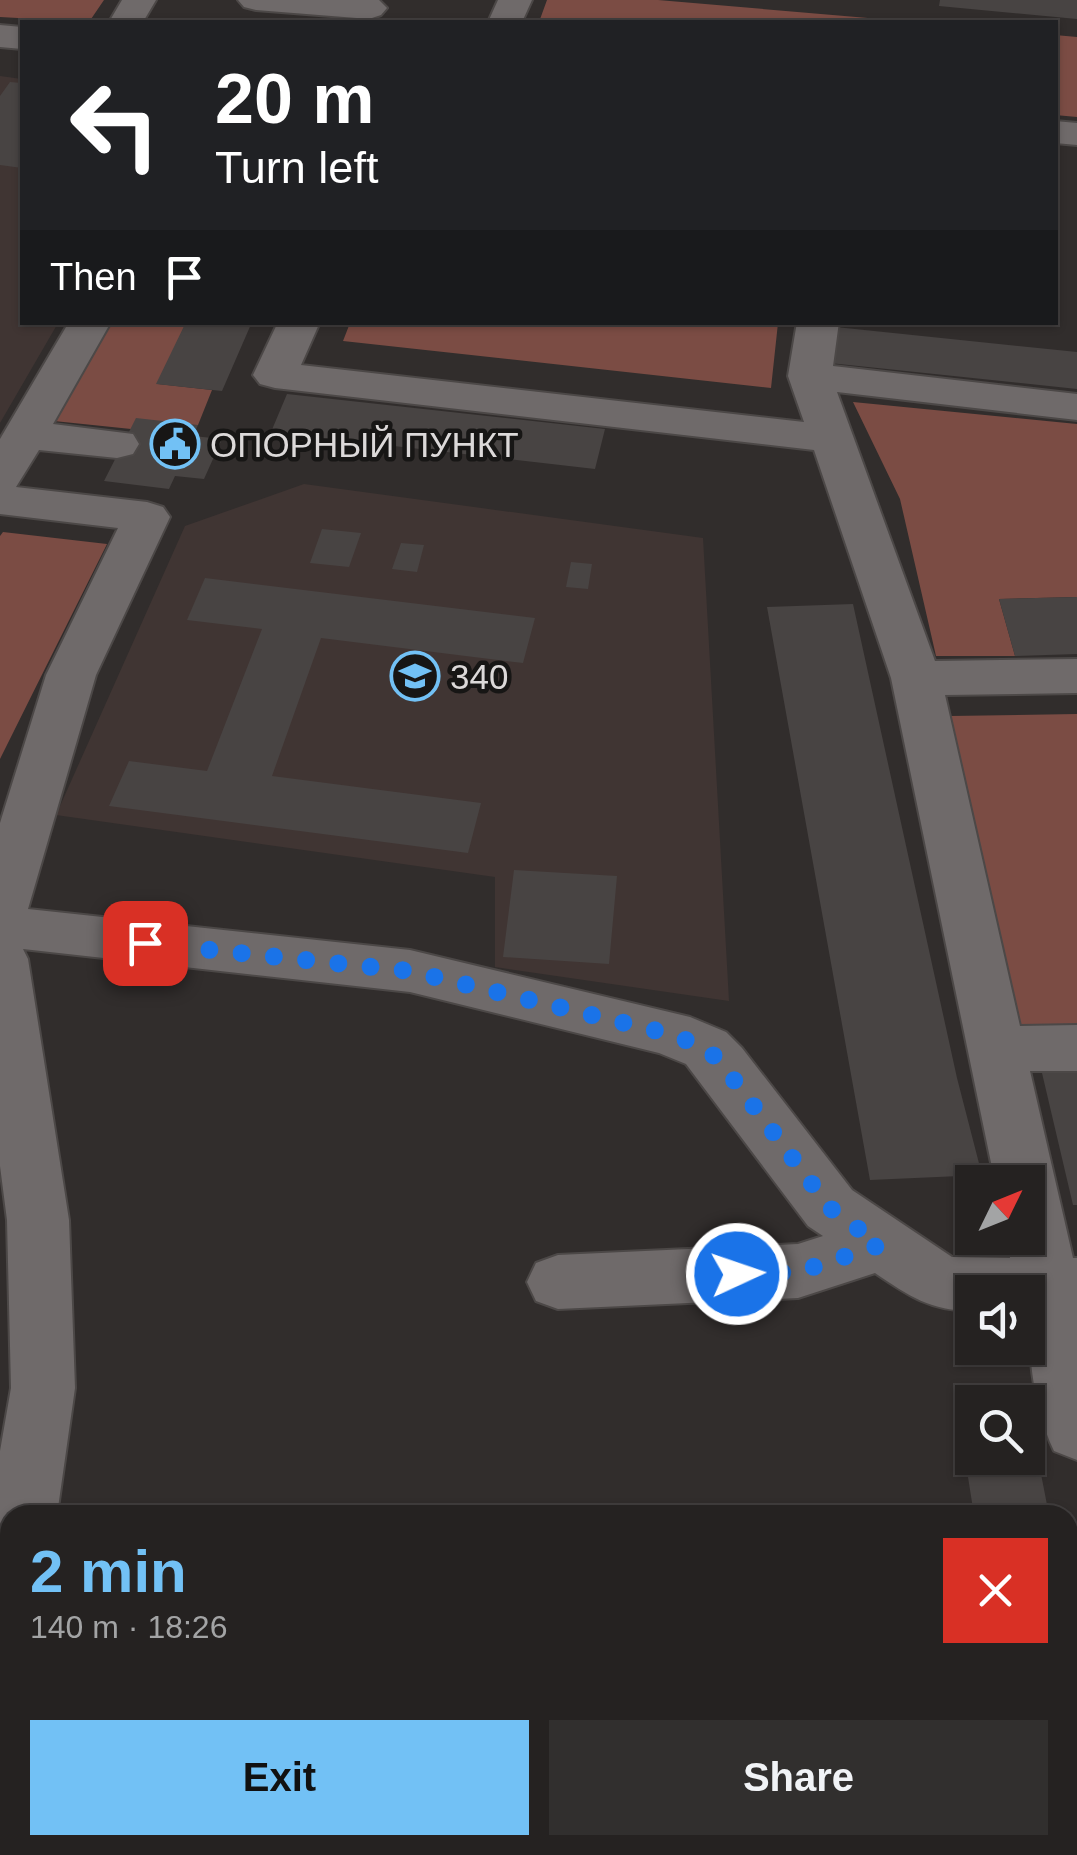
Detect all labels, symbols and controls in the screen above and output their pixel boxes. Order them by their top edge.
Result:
icon: left [50,60,180,190]
text: 20 m [215,60,375,138]
text: Turn left [215,142,378,193]
icon: arrive [157,250,212,305]
text: Then [50,256,137,298]
public building icon: ОПОРНЫЙ ПУНКТ [149,418,201,470]
place label: ОПОРНЫЙ ПУНКТ [210,425,519,464]
school or university icon: 340 [389,650,441,702]
place label: 340 [450,657,508,696]
pin [103,901,188,986]
icon: arrive [118,916,173,971]
north arrow [955,1165,1045,1255]
map controls [955,1165,1045,1475]
position arrow [685,1222,789,1326]
button: sound [955,1275,1045,1365]
button: search [955,1385,1045,1475]
text: 2 min [30,1538,187,1605]
button: close [943,1538,1048,1643]
text: 140 m · 18:26 [30,1609,227,1645]
button: Exit [30,1720,529,1835]
button: Share [549,1720,1048,1835]

